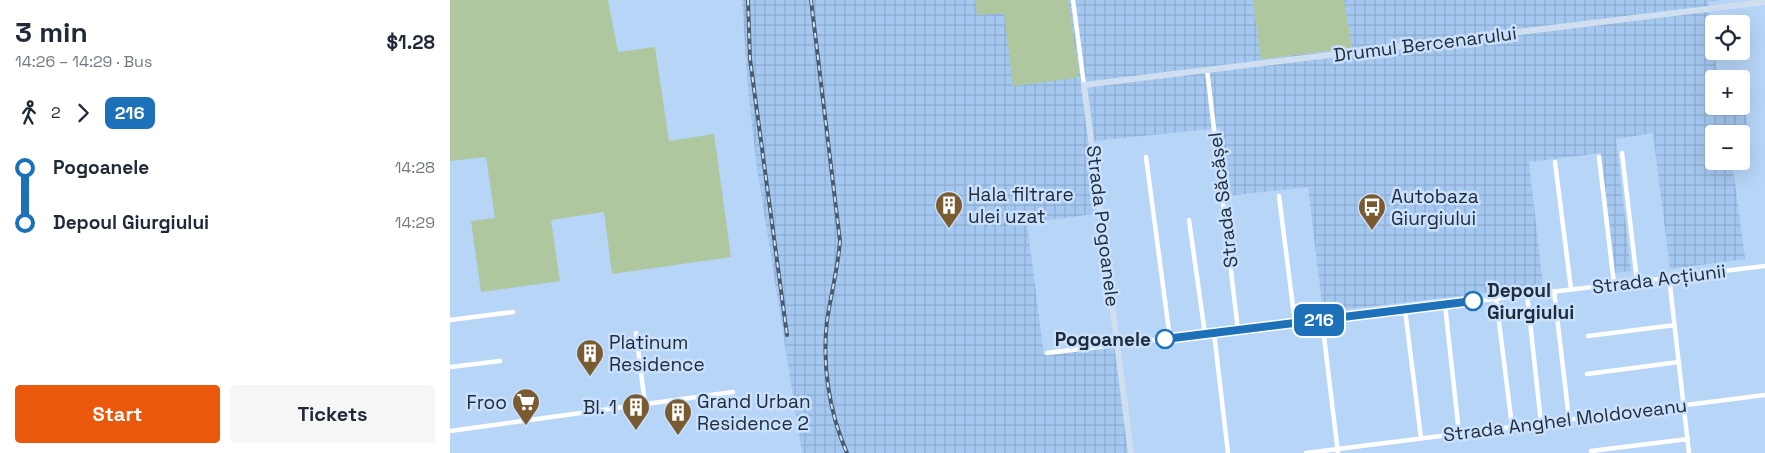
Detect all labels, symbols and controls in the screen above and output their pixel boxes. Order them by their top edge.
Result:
text: 3 min [15,14,88,50]
map controls [1705,15,1750,170]
button: locate [1705,15,1750,60]
street label: Drumul Bercenarului [1332,20,1518,68]
text: $1.28 [387,30,435,55]
text: 14:26 – 14:29 · Bus [15,51,152,72]
button: + [1705,70,1750,115]
icon: walk [15,99,43,127]
icon: forward [69,99,97,127]
text: 216 [115,101,145,124]
text: 2 [51,102,61,123]
button: − [1705,125,1750,170]
street label: Strada Săcășel [1202,131,1244,269]
street label: Strada Pogoanele [1081,144,1125,308]
text: Pogoanele [53,155,149,180]
text: 14:28 [395,157,435,178]
place label: Hala filtrare ulei uzat [968,182,1074,229]
place label: Autobaza Giurgiului [1391,184,1479,231]
building icon: Hala filtrare ulei uzat [934,190,964,229]
bus stop icon: Autobaza Giurgiului [1357,192,1387,231]
text: Depoul Giurgiului [53,210,209,235]
text: 14:29 [395,212,435,233]
street label: Strada Acțiunii [1591,258,1727,300]
place label: Depoul Giurgiului [1487,278,1574,325]
marker: Depoul Giurgiului [1463,291,1483,311]
line badge: 216 [1290,304,1348,336]
text: 216 [1304,308,1334,331]
place label: Pogoanele [1055,327,1151,352]
marker: Pogoanele [1155,329,1175,349]
place label: Platinum Residence [609,330,705,377]
building icon: Platinum Residence [575,338,605,377]
button: Start [15,385,220,443]
button: Tickets [230,385,435,443]
supermarket icon: Froo [511,387,541,426]
place label: Grand Urban Residence 2 [697,389,811,436]
place label: Froo [466,390,507,415]
building icon: Bl. 1 [621,392,651,431]
street label: Strada Anghel Moldoveanu [1442,393,1688,447]
place label: Bl. 1 [583,395,617,420]
building icon: Grand Urban Residence 2 [663,397,693,436]

